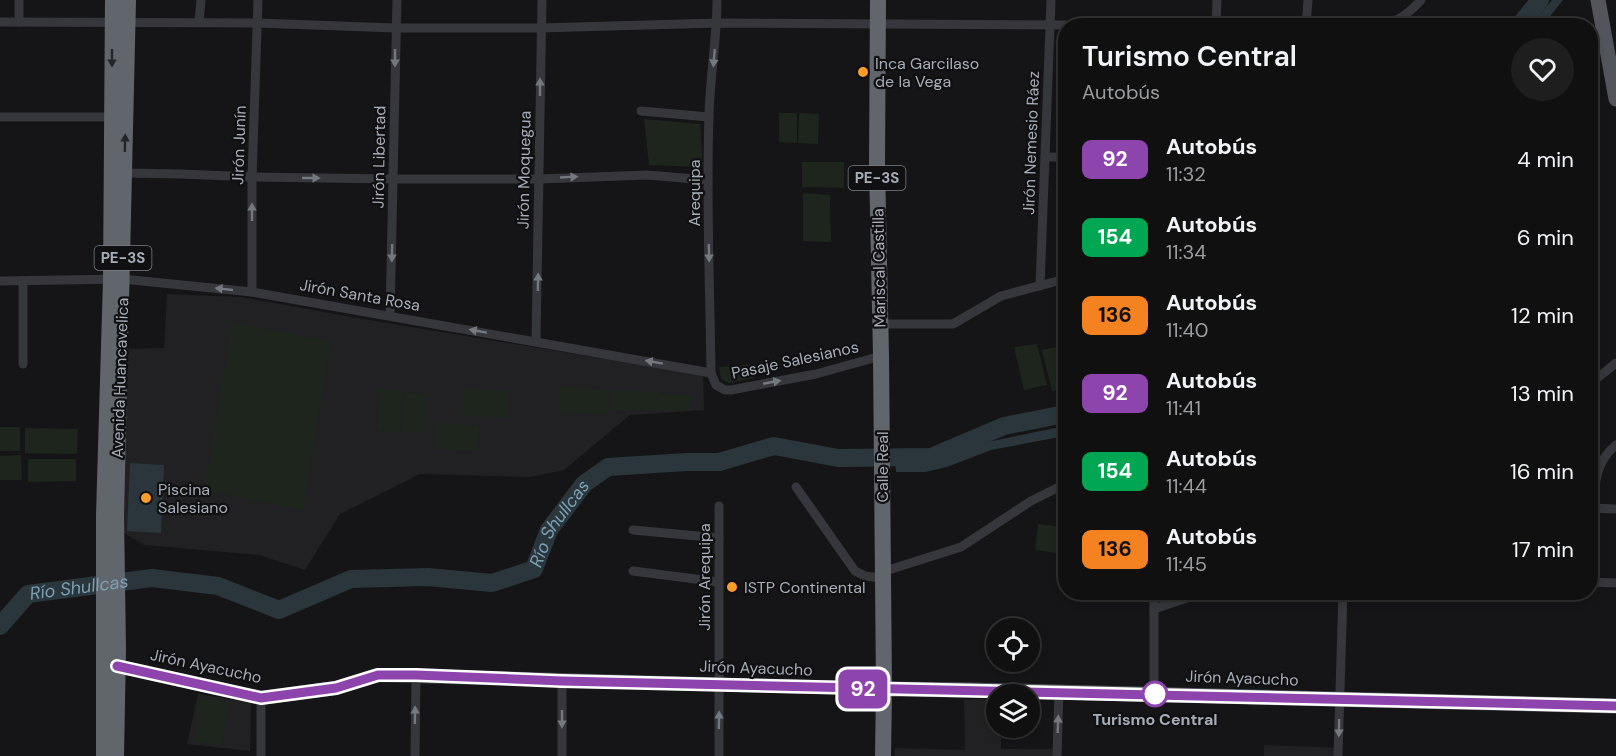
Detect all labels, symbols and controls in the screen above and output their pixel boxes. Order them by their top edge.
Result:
text: Turismo Central [1082,38,1297,75]
button: heart [1511,38,1574,101]
one-way arrow [108,49,117,68]
one-way arrow [390,49,400,68]
one-way arrow [709,49,719,68]
place label: Inca Garcilaso de la Vega [875,53,979,92]
marker: Inca Garcilaso de la Vega [856,65,870,79]
street label: Jirón Nemesio Ráez [1018,71,1044,215]
one-way arrow [535,78,545,97]
text: Autobús [1082,79,1160,105]
street label: Jirón Junín [227,105,251,185]
street label: Jirón Libertad [368,105,390,209]
street label: Jirón Moquegua [512,111,536,229]
text: Autobús [1166,132,1257,161]
one-way arrow [121,133,130,152]
text: 92 [1102,145,1128,173]
text: 4 min [1517,145,1574,174]
street label: Arequipa [684,159,705,227]
text: 11:32 [1166,161,1206,187]
road number: PE-3S [848,166,906,190]
one-way arrow [301,173,320,183]
one-way arrow [559,173,578,182]
one-way arrow [247,203,257,222]
street label: Mariscal Castilla [867,208,891,328]
text: Autobús [1166,210,1257,239]
text: 154 [1098,223,1132,251]
text: 6 min [1517,223,1574,252]
text: 11:34 [1166,239,1206,265]
one-way arrow [387,244,396,263]
one-way arrow [704,244,714,263]
road number: PE-3S [94,246,152,270]
one-way arrow [533,273,542,292]
street label: Jirón Santa Rosa [298,274,422,316]
one-way arrow [214,284,233,294]
text: Autobús [1166,288,1257,317]
street label: Avenida Huancavelica [107,297,133,459]
text: 136 [1098,301,1132,329]
text: 12 min [1511,301,1574,330]
text: 11:40 [1166,317,1208,343]
one-way arrow [469,326,488,335]
street label: Pasaje Salesianos [729,336,861,384]
one-way arrow [644,357,663,366]
text: Autobús [1166,366,1257,395]
one-way arrow [763,377,782,386]
text: 92 [1102,379,1128,407]
text: 13 min [1511,379,1574,408]
text: 11:41 [1166,395,1201,421]
street label: Calle Real [872,431,893,503]
text: Autobús [1166,444,1257,473]
text: 154 [1098,457,1132,485]
text: 16 min [1510,457,1574,486]
text: 11:44 [1166,473,1207,499]
water label: Río Shullcas [524,475,595,571]
place label: Piscina Salesiano [158,479,228,518]
marker: Piscina Salesiano [139,491,153,505]
text: Autobús [1166,522,1257,551]
street label: Jirón Arequipa [694,523,715,631]
text: 136 [1098,535,1132,563]
text: 17 min [1512,535,1574,564]
text: 11:45 [1166,551,1207,577]
water label: Río Shullcas [28,569,130,606]
place label: ISTP Continental [744,577,866,598]
marker: ISTP Continental [725,580,739,594]
map controls [986,618,1040,738]
button: locate [986,618,1040,672]
street label: Jirón Ayacucho [148,644,264,688]
street label: Jirón Ayacucho [699,656,813,680]
street label: Jirón Ayacucho [1185,666,1299,690]
line badge: 92 [836,670,890,708]
text: 92 [850,675,876,703]
marker: Turismo Central [1142,681,1168,707]
button: layers [986,684,1040,738]
one-way arrow [410,706,420,725]
one-way arrow [557,709,567,728]
place label: Turismo Central [1092,709,1218,730]
one-way arrow [714,711,724,730]
one-way arrow [1054,714,1063,733]
one-way arrow [1334,718,1344,737]

